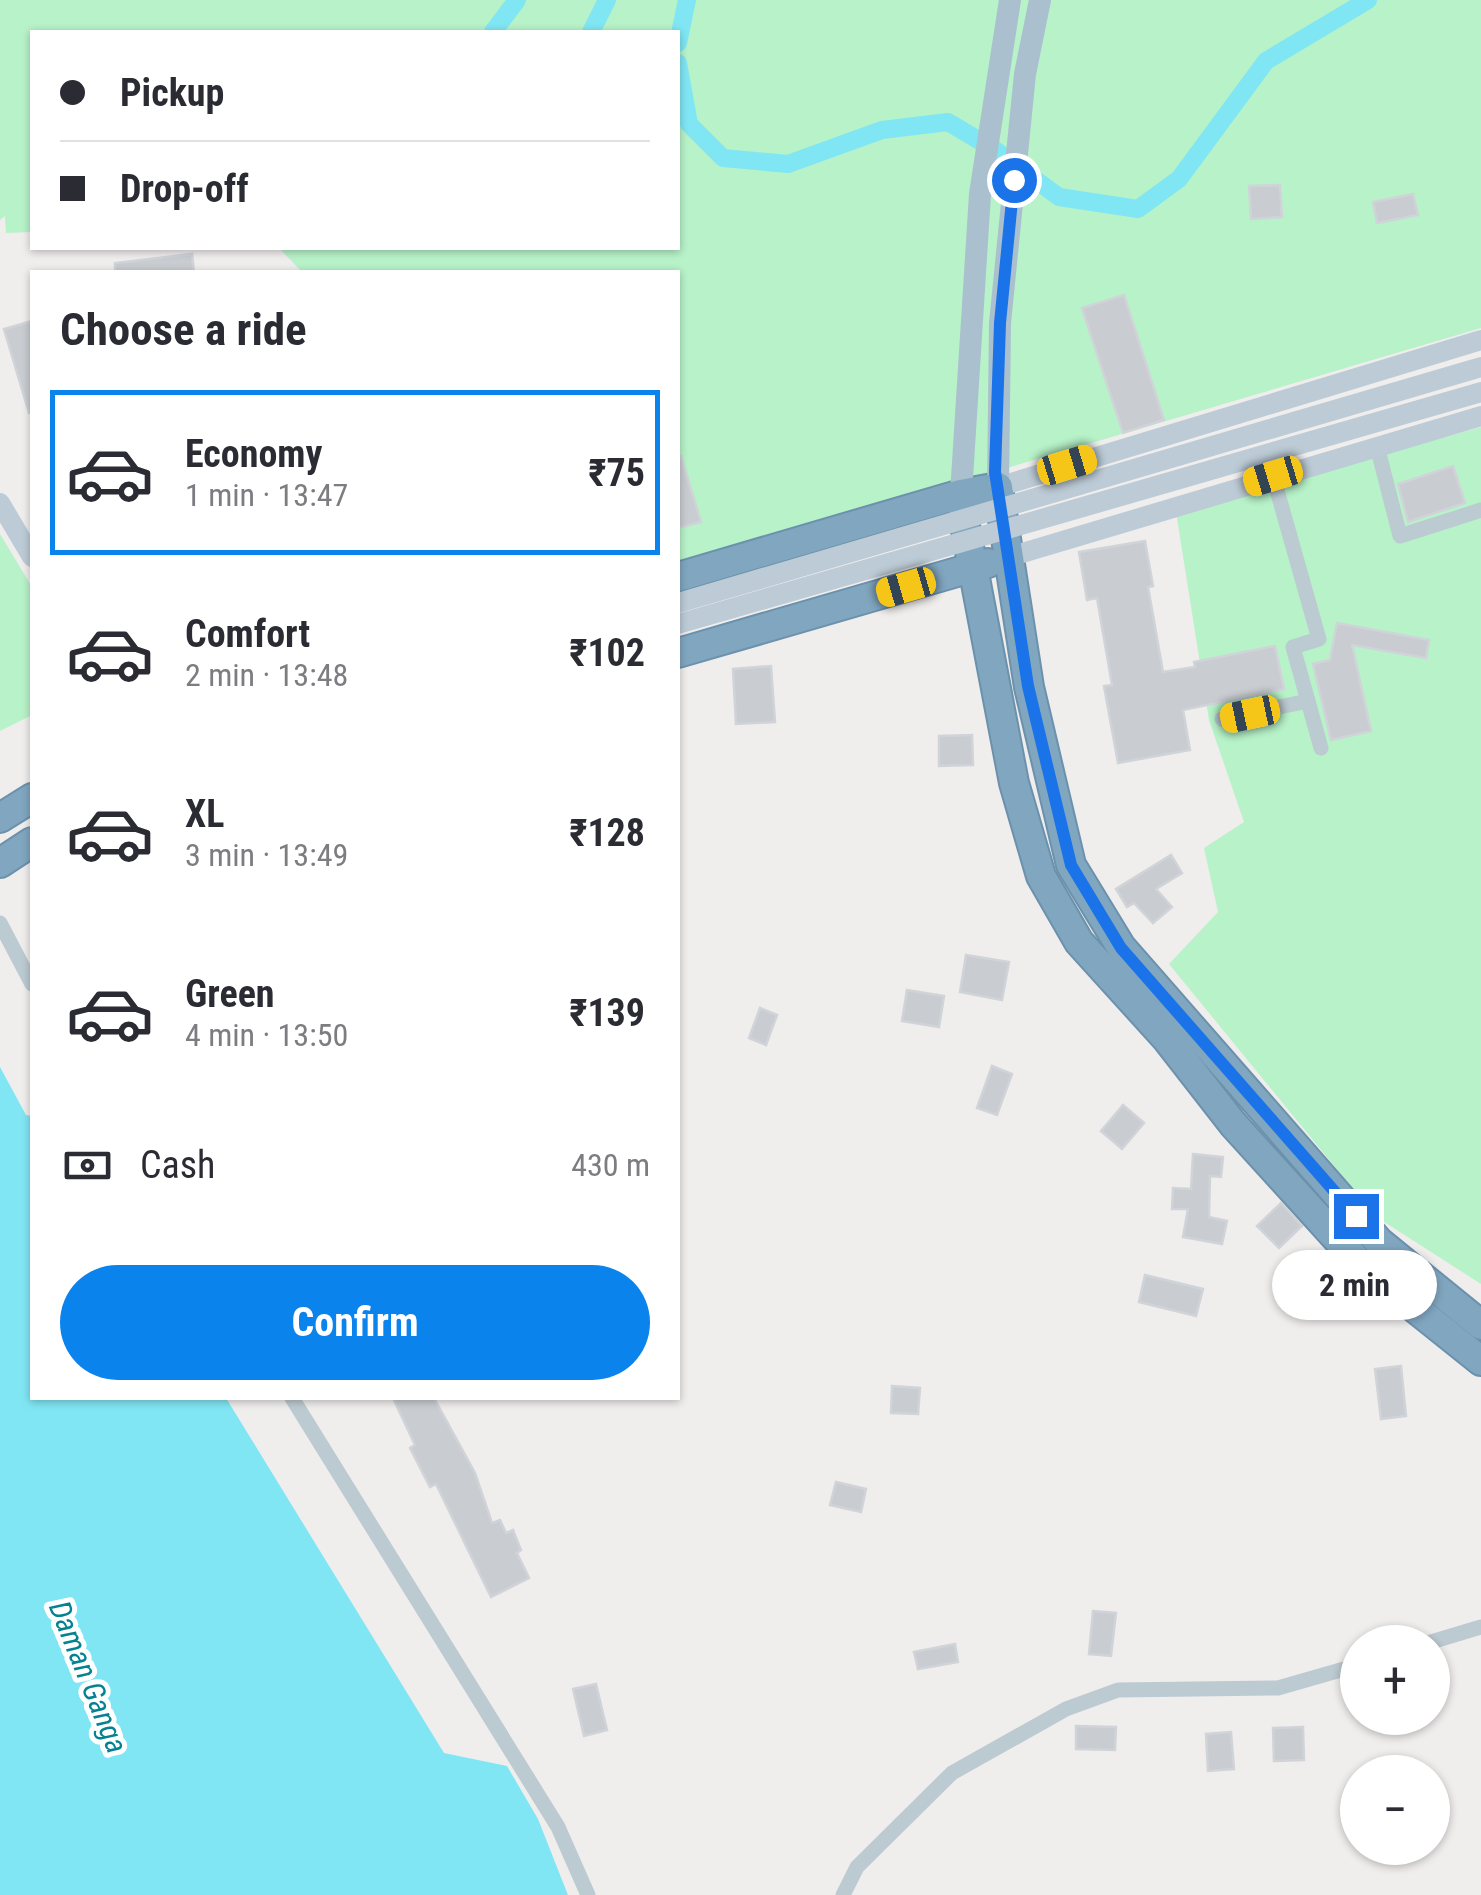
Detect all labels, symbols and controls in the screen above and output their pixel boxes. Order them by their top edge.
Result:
text: Pickup [120,71,224,115]
route start [992,158,1037,203]
text: Drop-off [120,167,249,211]
text: Choose a ride [60,303,307,356]
icon: car [65,428,155,518]
text: Economy [185,432,322,476]
car [1034,442,1100,488]
text: ₹75 [589,451,645,495]
car [1240,453,1306,499]
text: 1 min · 13:47 [185,476,348,514]
car [873,564,939,610]
icon: car [65,608,155,698]
text: Comfort [185,612,310,656]
text: ₹102 [569,631,645,675]
text: 2 min · 13:48 [185,656,348,694]
car [1218,693,1282,735]
icon: car [65,788,155,878]
text: XL [185,792,224,836]
text: ₹128 [569,811,645,855]
text: 3 min · 13:49 [185,836,348,874]
icon: car [65,968,155,1058]
text: Green [185,972,275,1016]
text: ₹139 [569,991,645,1035]
text: 4 min · 13:50 [185,1016,348,1054]
icon: cash [60,1138,115,1193]
text: Cash [140,1143,215,1187]
text: 430 m [571,1146,650,1184]
route end [1334,1194,1379,1239]
callout: 2 min [1274,1251,1438,1321]
button: Confirm [60,1265,650,1380]
text: 2 min [1319,1266,1390,1304]
water label: Daman Ganga [42,1596,135,1758]
map controls [1340,1625,1450,1865]
button: + [1340,1625,1450,1735]
button: − [1340,1755,1450,1865]

